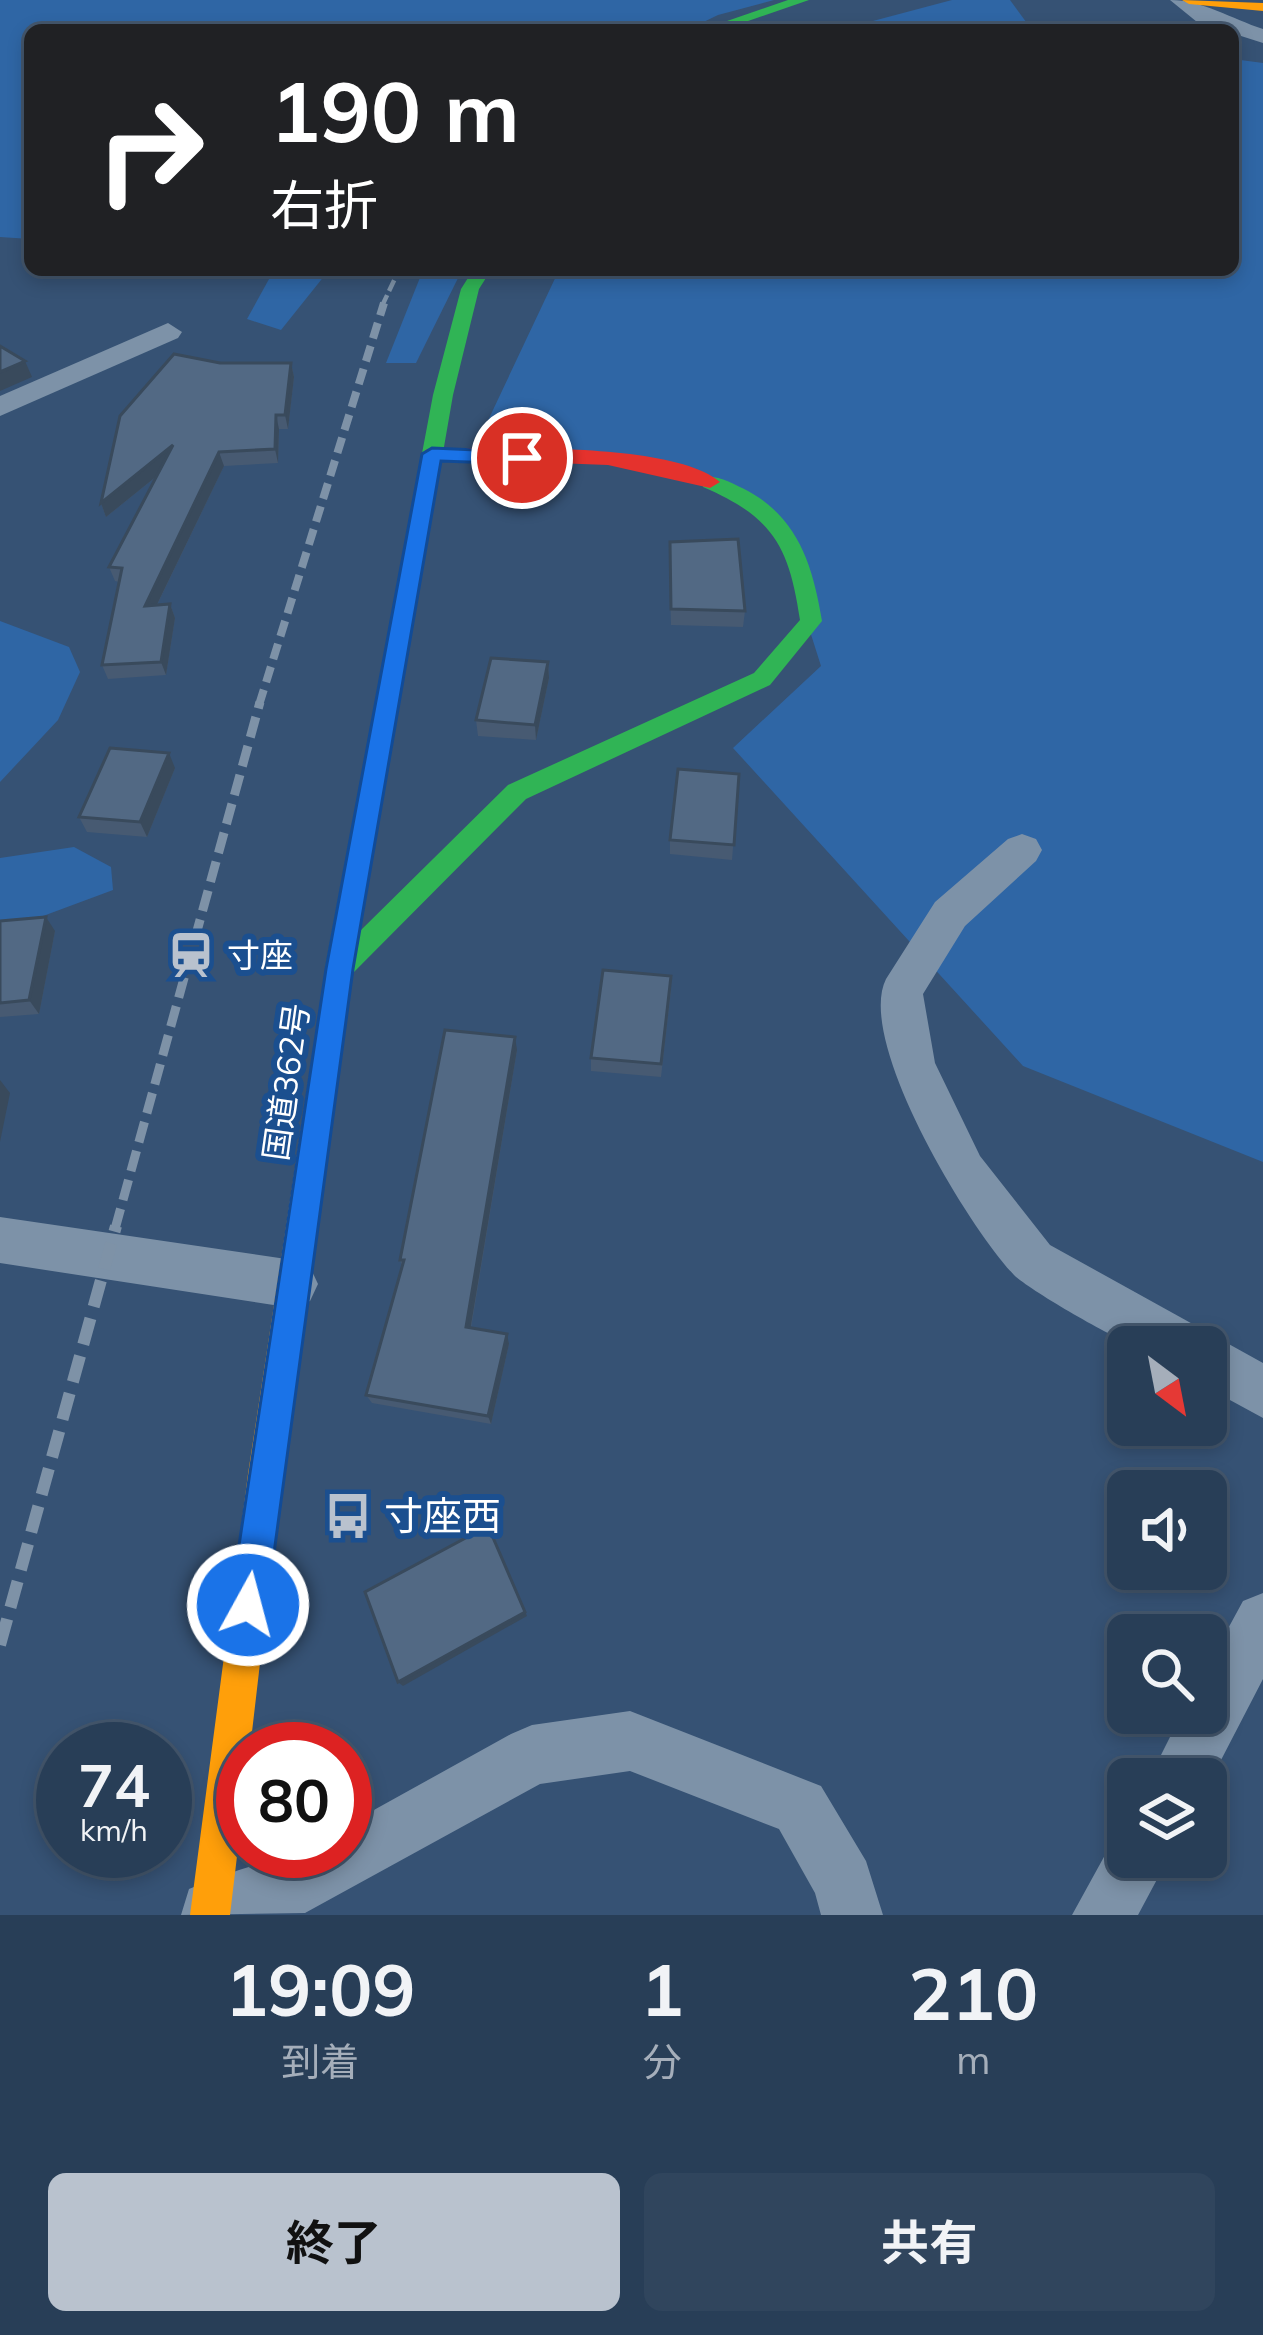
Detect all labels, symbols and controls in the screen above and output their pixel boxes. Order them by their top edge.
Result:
text: 190 m [270,58,520,163]
icon: right [72,72,228,228]
text: 右折 [270,171,378,239]
pin [471,407,573,509]
icon: arrive [489,425,555,491]
station icon: 寸座 [166,930,216,980]
place label: 寸座 [227,934,293,975]
street label: 国道362号 [254,1001,317,1163]
north arrow [1107,1326,1227,1446]
map controls [1107,1326,1227,1878]
button: sound [1107,1470,1227,1590]
bus stop icon: 寸座西 [323,1491,373,1541]
place label: 寸座西 [384,1491,501,1540]
position arrow [185,1542,311,1668]
button: search [1107,1614,1227,1734]
speed limit sign: 80 [216,1722,372,1878]
text: 74 [78,1747,150,1822]
button: layers [1107,1758,1227,1878]
text: km/h [80,1811,148,1849]
text: 19:09 [225,1944,416,2034]
text: 1 [640,1944,684,2034]
text: 210 [908,1948,1038,2038]
text: m [956,2035,990,2084]
text: 到着 [281,2037,359,2086]
text: 分 [643,2037,682,2086]
button: 終了 [48,2173,620,2311]
button: 共有 [644,2173,1215,2311]

